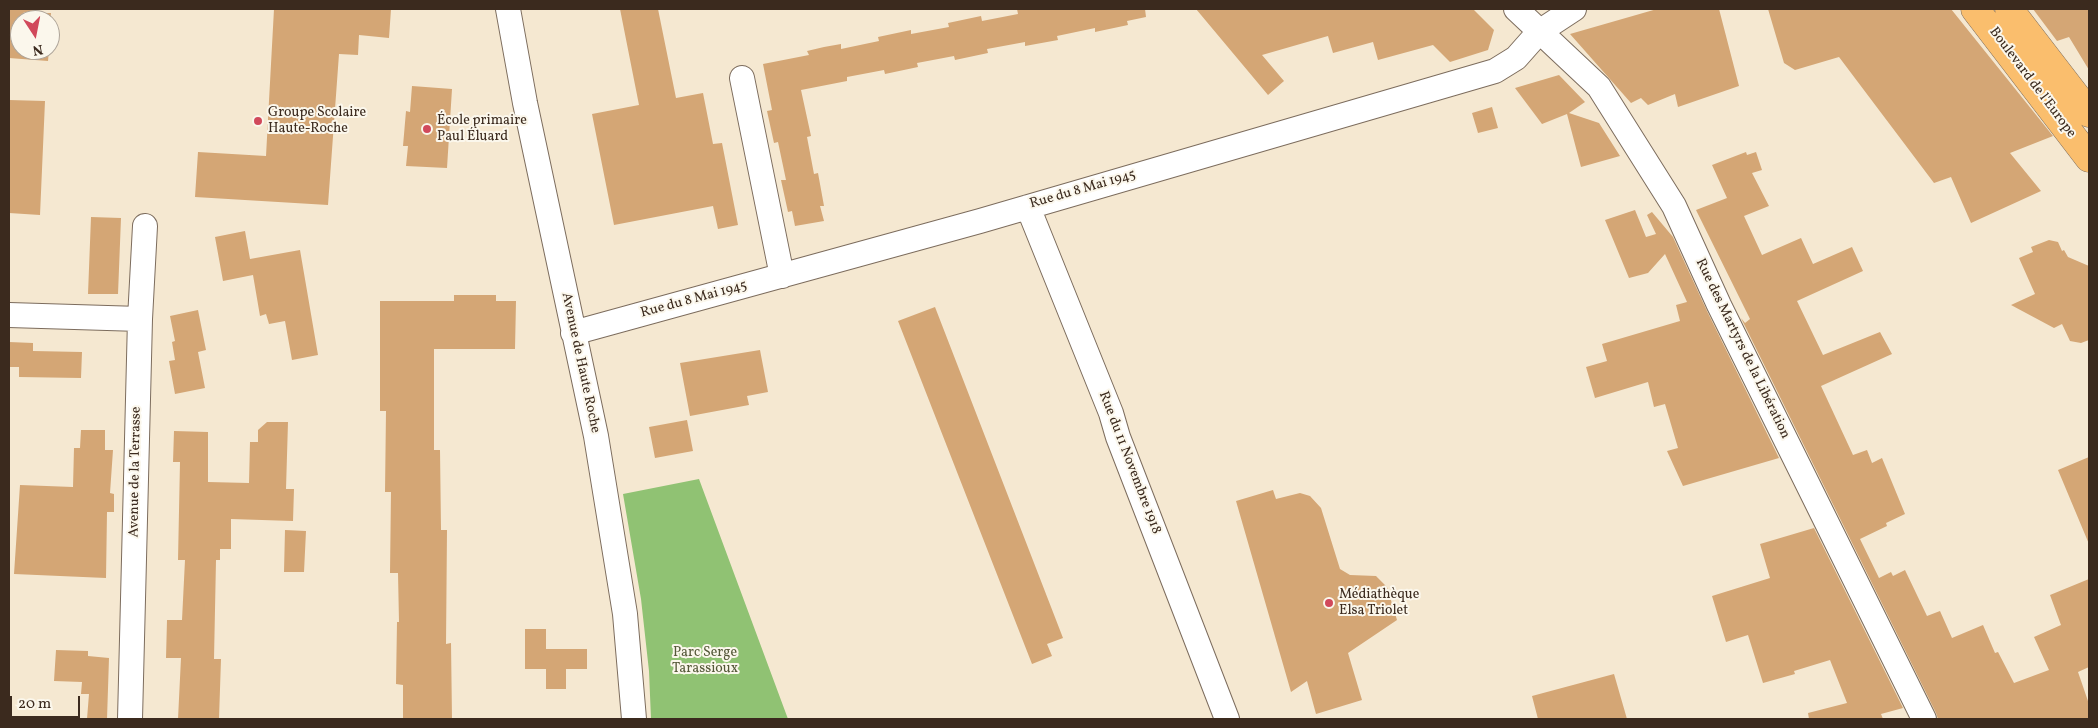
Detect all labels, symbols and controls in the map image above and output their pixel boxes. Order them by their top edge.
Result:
north arrow [10,10,60,60]
street label: Boulevard de l'Europe [1985,24,2079,142]
text: N [31,39,45,60]
place label: Groupe Scolaire Haute-Roche [268,105,366,138]
place label: École primaire Paul Éluard [437,113,527,146]
marker: Groupe Scolaire Haute-Roche [252,115,264,127]
marker: École primaire Paul Éluard [421,123,433,135]
street label: Rue du 8 Mai 1945 [1028,167,1138,213]
street label: Rue des Martyrs de la Libération [1691,256,1793,442]
street label: Rue du 8 Mai 1945 [639,278,749,322]
street label: Avenue de Haute Roche [557,291,603,435]
street label: Rue du 11 Novembre 1918 [1094,389,1164,537]
street label: Avenue de la Terrasse [126,406,146,538]
place label: Médiathèque Elsa Triolet [1339,587,1419,620]
marker: Médiathèque Elsa Triolet [1323,597,1335,609]
park label: Parc Serge Tarassioux [672,645,738,678]
scale bar [12,686,82,718]
text: 20 m [18,694,51,715]

